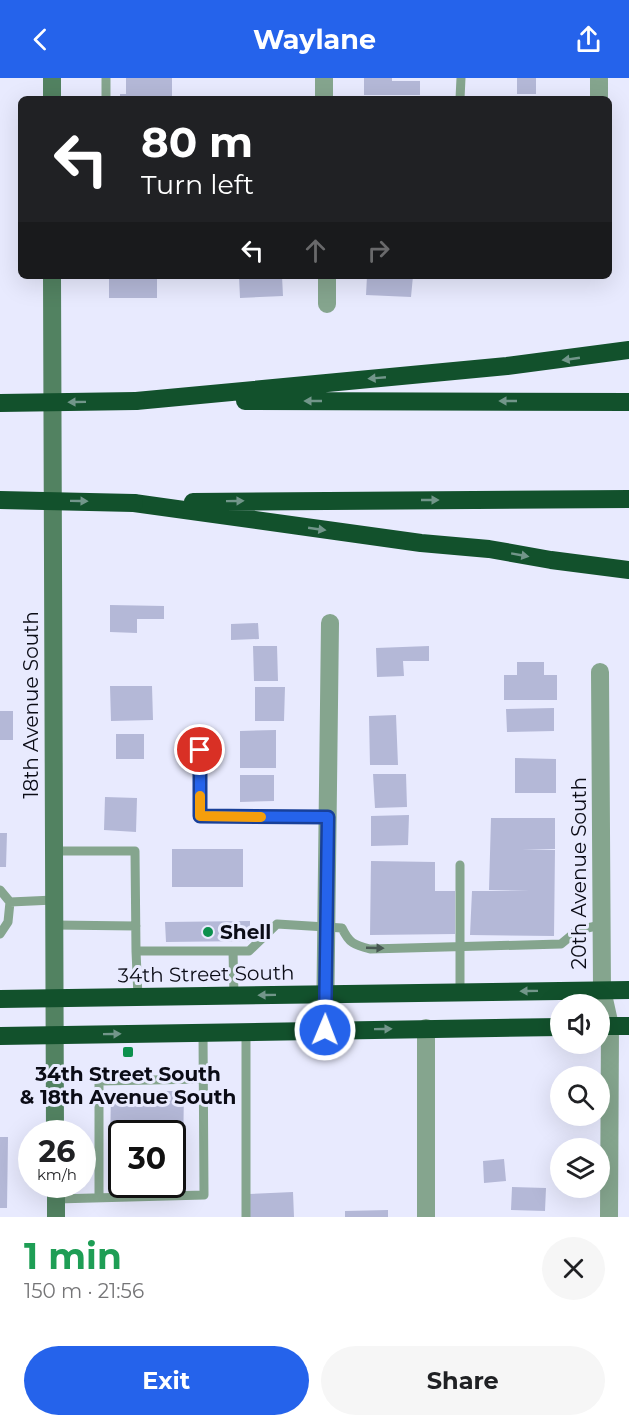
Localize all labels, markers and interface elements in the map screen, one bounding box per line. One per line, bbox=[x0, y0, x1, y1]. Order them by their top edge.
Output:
icon: back bbox=[24, 23, 57, 56]
text: Waylane bbox=[253, 23, 376, 56]
icon: share bbox=[572, 23, 605, 56]
text: 80 m bbox=[141, 116, 253, 168]
icon: left bbox=[42, 120, 120, 198]
text: Turn left bbox=[141, 168, 254, 201]
icon: left bbox=[236, 234, 269, 267]
icon: ahead bbox=[299, 234, 332, 267]
icon: right bbox=[362, 234, 395, 267]
one-way arrow bbox=[562, 354, 581, 363]
one-way arrow bbox=[368, 373, 387, 383]
one-way arrow bbox=[303, 396, 322, 406]
one-way arrow bbox=[498, 396, 517, 406]
one-way arrow bbox=[68, 397, 87, 407]
one-way arrow bbox=[420, 495, 439, 505]
one-way arrow bbox=[225, 496, 244, 506]
one-way arrow bbox=[70, 497, 89, 506]
one-way arrow bbox=[308, 524, 327, 533]
one-way arrow bbox=[511, 551, 530, 560]
street label: 18th Avenue South bbox=[19, 611, 43, 799]
pin bbox=[174, 724, 225, 775]
icon: arrive bbox=[183, 733, 216, 766]
street label: 20th Avenue South bbox=[567, 777, 591, 969]
place label: Shell bbox=[220, 920, 271, 944]
marker: Shell bbox=[201, 925, 215, 939]
one-way arrow bbox=[366, 943, 385, 953]
street label: 34th Street South bbox=[117, 960, 295, 988]
one-way arrow bbox=[519, 987, 538, 996]
one-way arrow bbox=[257, 990, 276, 1000]
map controls bbox=[550, 994, 610, 1198]
button: sound bbox=[550, 994, 610, 1054]
position arrow bbox=[293, 998, 357, 1062]
one-way arrow bbox=[374, 1024, 393, 1034]
one-way arrow bbox=[103, 1029, 122, 1039]
marker: 34th Street South & 18th Avenue South bbox=[121, 1045, 135, 1059]
place label: 34th Street South & 18th Avenue South bbox=[20, 1062, 236, 1109]
button: search bbox=[550, 1066, 610, 1126]
speed limit sign: 30 bbox=[108, 1120, 186, 1198]
text: 26 bbox=[39, 1133, 75, 1170]
button: layers bbox=[550, 1138, 610, 1198]
text: km/h bbox=[37, 1165, 77, 1184]
text: 1 min bbox=[24, 1234, 122, 1278]
button: close bbox=[542, 1237, 605, 1300]
text: 150 m · 21:56 bbox=[24, 1279, 144, 1303]
button: Exit bbox=[24, 1346, 309, 1415]
button: Share bbox=[321, 1346, 605, 1415]

